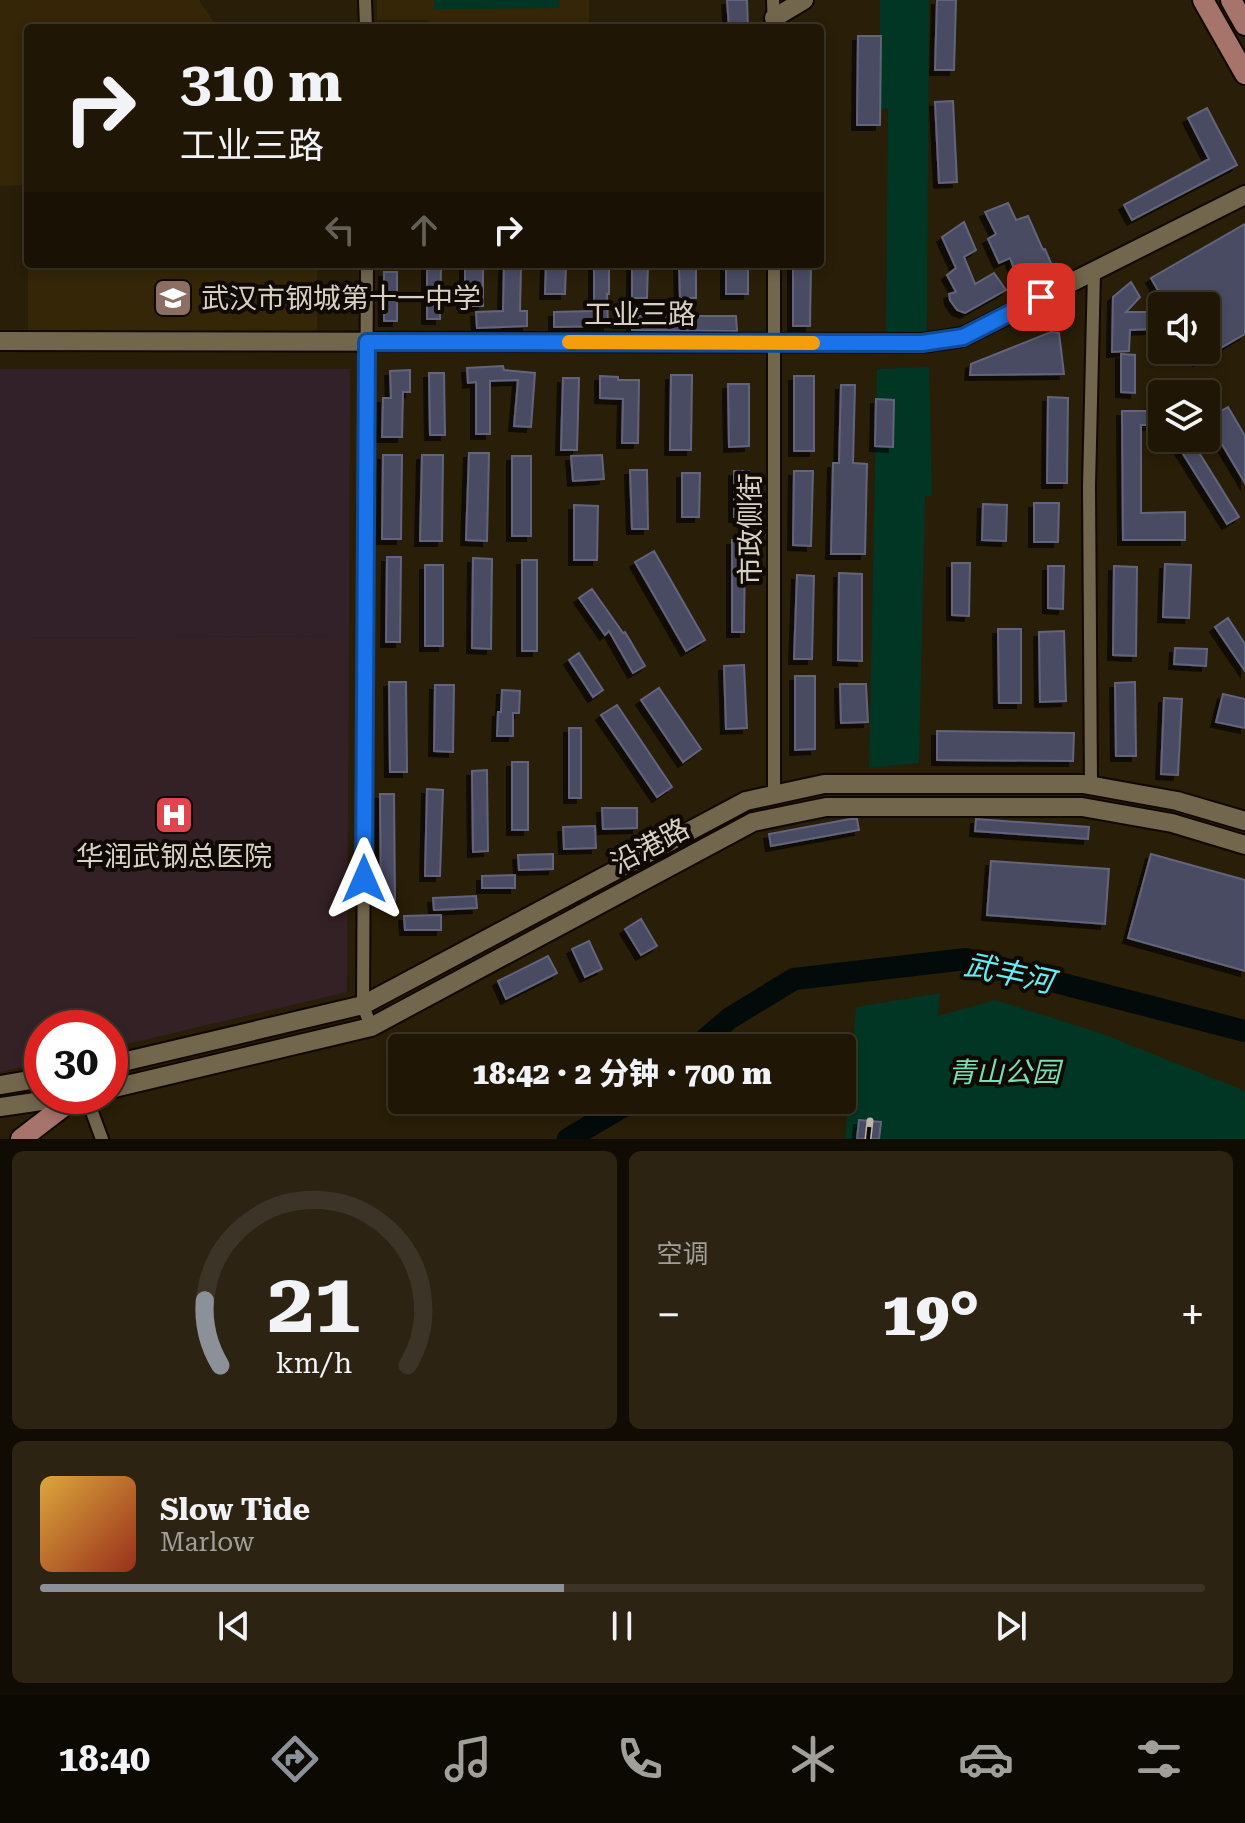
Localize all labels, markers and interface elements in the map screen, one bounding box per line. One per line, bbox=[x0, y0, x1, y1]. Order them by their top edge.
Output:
text: 310 m bbox=[180, 49, 342, 115]
icon: right bbox=[48, 56, 152, 160]
text: 工业三路 bbox=[180, 125, 324, 167]
icon: left bbox=[318, 208, 362, 252]
icon: ahead bbox=[402, 208, 446, 252]
icon: right bbox=[486, 208, 530, 252]
pin bbox=[1007, 263, 1075, 331]
icon: arrive bbox=[1019, 275, 1063, 319]
school or university icon: 武汉市钢城第十一中学 bbox=[152, 277, 194, 319]
place label: 武汉市钢城第十一中学 bbox=[201, 282, 481, 315]
map controls bbox=[1148, 292, 1220, 452]
button: sound bbox=[1148, 292, 1220, 364]
street label: 工业三路 bbox=[584, 298, 696, 331]
button: layers bbox=[1148, 380, 1220, 452]
street label: 市政侧街 bbox=[734, 473, 767, 585]
hospital icon: 华润武钢总医院 bbox=[153, 794, 195, 836]
street label: 沿港路 bbox=[605, 812, 695, 880]
position arrow bbox=[322, 837, 406, 921]
place label: 华润武钢总医院 bbox=[76, 840, 272, 873]
water label: 武丰河 bbox=[961, 947, 1062, 1001]
speed limit sign: 30 bbox=[24, 1010, 128, 1114]
text: 18:42 · 2 分钟 · 700 m bbox=[472, 1056, 772, 1091]
park label: 青山公园 bbox=[948, 1056, 1064, 1089]
text: 空调 bbox=[657, 1239, 709, 1269]
text: 21 bbox=[268, 1255, 361, 1352]
text: 19° bbox=[882, 1279, 979, 1350]
text: − bbox=[657, 1289, 681, 1341]
text: + bbox=[1180, 1289, 1205, 1341]
text: km/h bbox=[276, 1346, 353, 1380]
text: Slow Tide bbox=[160, 1492, 310, 1527]
text: Marlow bbox=[160, 1527, 254, 1557]
icon: previous bbox=[212, 1604, 256, 1648]
icon: pause bbox=[600, 1604, 644, 1648]
icon: next bbox=[989, 1604, 1033, 1648]
icon: directions bbox=[267, 1731, 323, 1787]
icon: music bbox=[440, 1731, 496, 1787]
icon: phone bbox=[612, 1731, 668, 1787]
icon: climate bbox=[785, 1731, 841, 1787]
icon: car bbox=[958, 1731, 1014, 1787]
icon: filters bbox=[1131, 1731, 1187, 1787]
text: 18:40 bbox=[58, 1738, 150, 1780]

